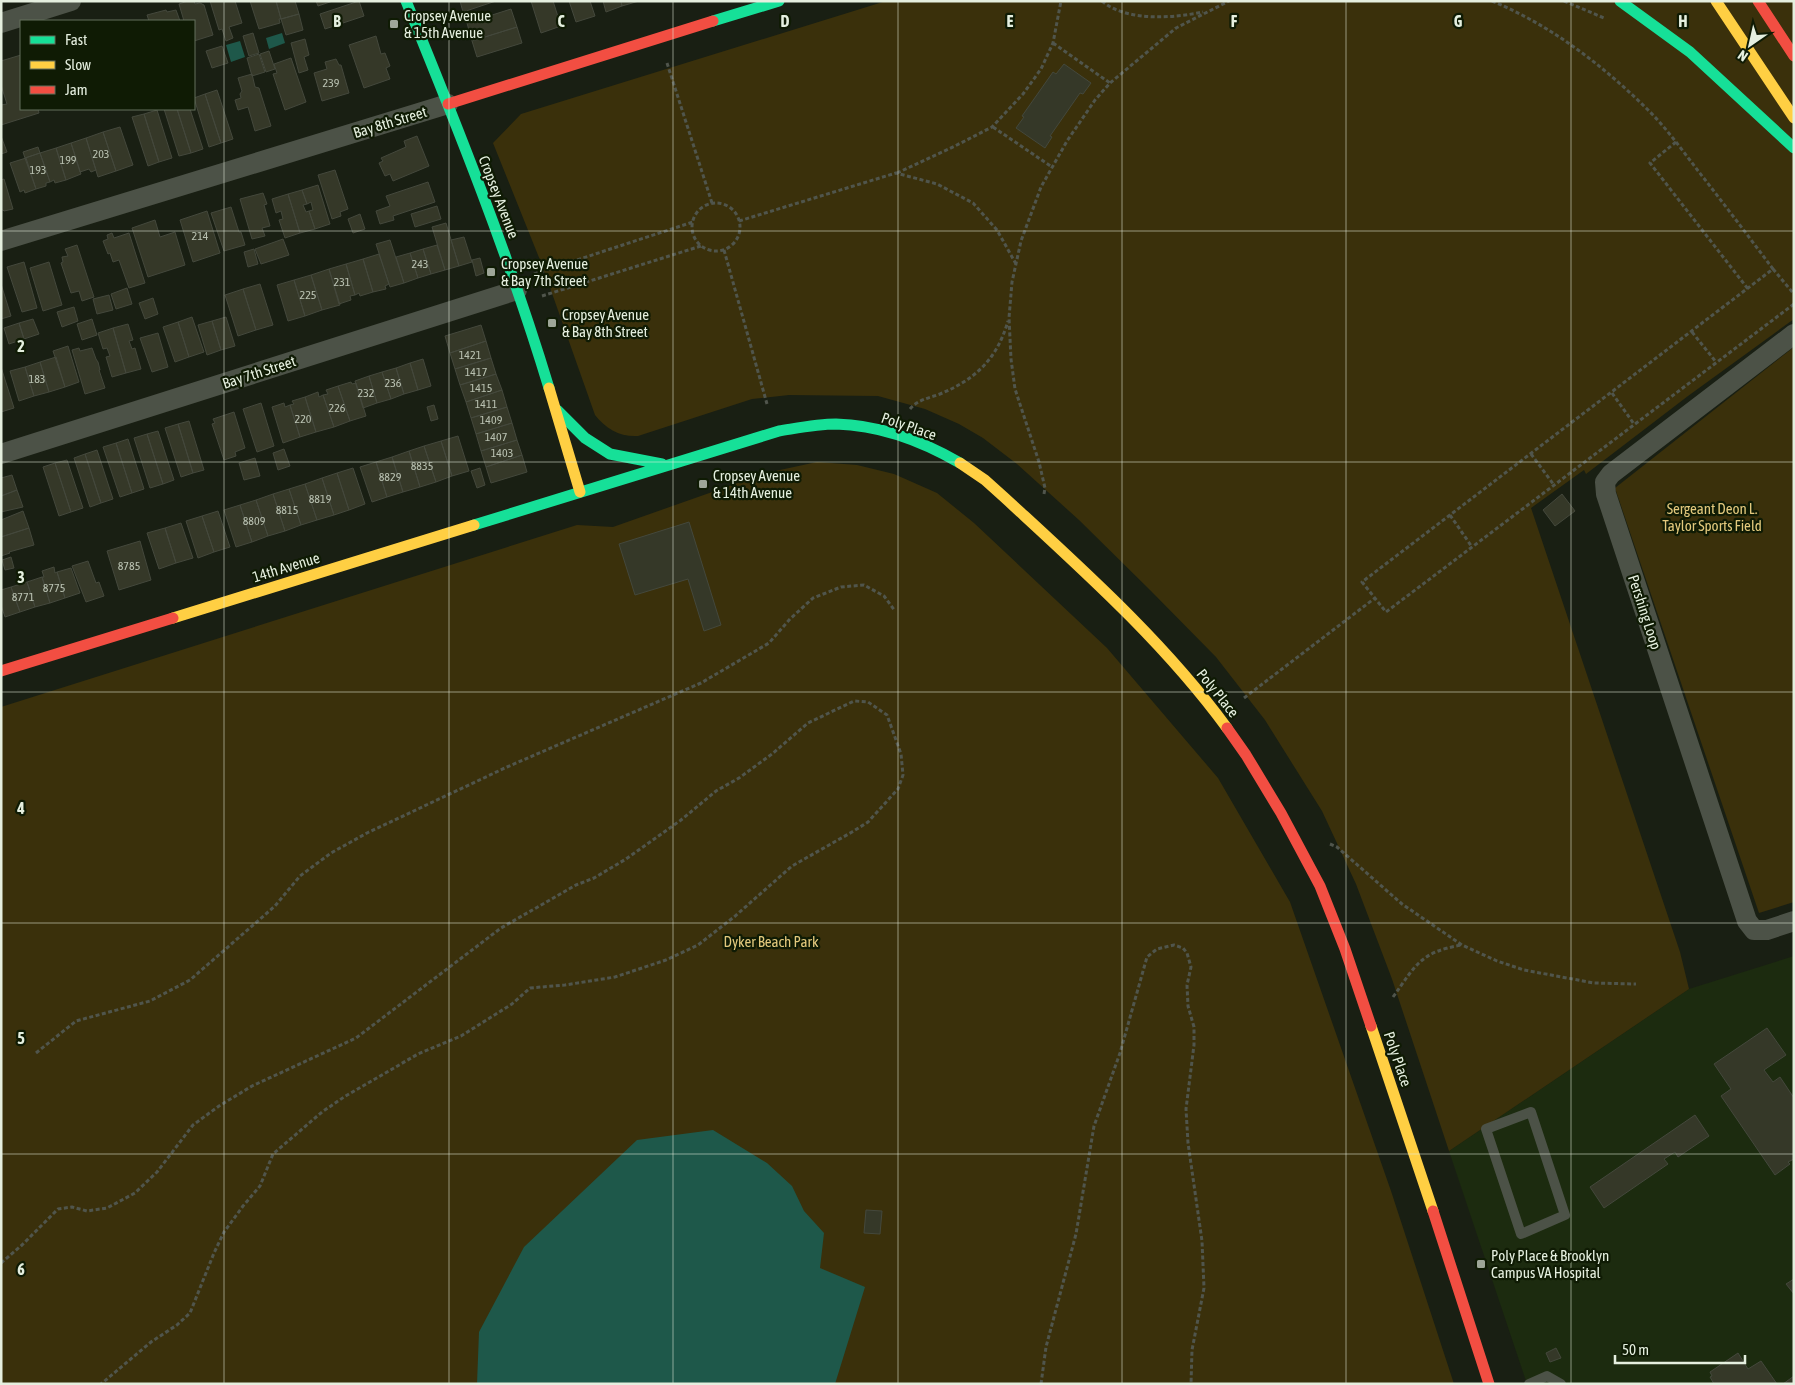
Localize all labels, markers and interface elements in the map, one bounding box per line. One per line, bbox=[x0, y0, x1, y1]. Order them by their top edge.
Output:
place label: Cropsey Avenue & 15th Avenue bbox=[404, 7, 491, 41]
text: B bbox=[333, 12, 341, 30]
text: C bbox=[557, 12, 565, 30]
text: D bbox=[781, 12, 790, 30]
text: E bbox=[1007, 12, 1014, 30]
text: F bbox=[1231, 12, 1238, 30]
text: G bbox=[1454, 12, 1463, 30]
text: H bbox=[1678, 12, 1688, 30]
marker: Cropsey Avenue & 15th Avenue bbox=[388, 18, 400, 30]
legend bbox=[20, 20, 195, 110]
north arrow bbox=[1725, 20, 1775, 70]
text: Fast bbox=[65, 31, 87, 48]
text: N bbox=[1735, 47, 1751, 65]
text: Slow bbox=[65, 56, 91, 73]
house number: 239 bbox=[323, 76, 340, 90]
text: Jam bbox=[65, 81, 88, 98]
street label: Bay 8th Street bbox=[351, 103, 429, 141]
house number: 203 bbox=[93, 147, 109, 161]
house number: 199 bbox=[60, 153, 77, 167]
street label: Cropsey Avenue bbox=[475, 153, 523, 241]
house number: 193 bbox=[30, 163, 46, 177]
house number: 214 bbox=[192, 229, 209, 243]
place label: Cropsey Avenue & Bay 7th Street bbox=[501, 255, 588, 289]
house number: 243 bbox=[412, 257, 428, 271]
marker: Cropsey Avenue & Bay 7th Street bbox=[485, 266, 497, 278]
house number: 231 bbox=[334, 275, 351, 289]
house number: 225 bbox=[300, 288, 316, 302]
place label: Cropsey Avenue & Bay 8th Street bbox=[562, 306, 649, 340]
marker: Cropsey Avenue & Bay 8th Street bbox=[546, 317, 558, 329]
text: 2 bbox=[17, 337, 25, 355]
house number: 1421 bbox=[459, 348, 482, 362]
street label: Bay 7th Street bbox=[220, 352, 298, 392]
house number: 1417 bbox=[465, 365, 488, 379]
house number: 183 bbox=[29, 372, 45, 386]
house number: 236 bbox=[385, 376, 402, 390]
house number: 1415 bbox=[470, 381, 492, 395]
house number: 232 bbox=[358, 386, 374, 400]
house number: 1411 bbox=[475, 397, 498, 411]
house number: 226 bbox=[329, 401, 346, 415]
street label: Poly Place bbox=[879, 409, 939, 443]
house number: 220 bbox=[295, 412, 312, 426]
house number: 1409 bbox=[480, 413, 503, 427]
house number: 1407 bbox=[485, 430, 508, 444]
house number: 1403 bbox=[491, 446, 513, 460]
house number: 8835 bbox=[411, 459, 433, 473]
place label: Cropsey Avenue & 14th Avenue bbox=[713, 467, 800, 501]
house number: 8829 bbox=[379, 470, 402, 484]
marker: Cropsey Avenue & 14th Avenue bbox=[697, 478, 709, 490]
house number: 8819 bbox=[309, 492, 332, 506]
park label: Sergeant Deon L. Taylor Sports Field bbox=[1662, 500, 1762, 534]
house number: 8815 bbox=[276, 503, 298, 517]
house number: 8809 bbox=[243, 514, 266, 528]
street label: 14th Avenue bbox=[250, 549, 322, 585]
house number: 8785 bbox=[118, 559, 140, 573]
text: 3 bbox=[17, 568, 25, 586]
street label: Pershing Loop bbox=[1625, 573, 1665, 651]
house number: 8775 bbox=[43, 581, 65, 595]
house number: 8771 bbox=[12, 590, 35, 604]
street label: Poly Place bbox=[1193, 666, 1243, 721]
text: 4 bbox=[16, 799, 25, 817]
park label: Dyker Beach Park bbox=[724, 933, 819, 950]
text: 5 bbox=[17, 1029, 25, 1047]
street label: Poly Place bbox=[1381, 1029, 1415, 1089]
place label: Poly Place & Brooklyn Campus VA Hospital bbox=[1491, 1247, 1609, 1281]
marker: Poly Place & Brooklyn Campus VA Hospital bbox=[1475, 1258, 1487, 1270]
text: 6 bbox=[17, 1260, 25, 1278]
scale bar bbox=[1615, 1332, 1745, 1364]
text: 50 m bbox=[1622, 1341, 1649, 1358]

